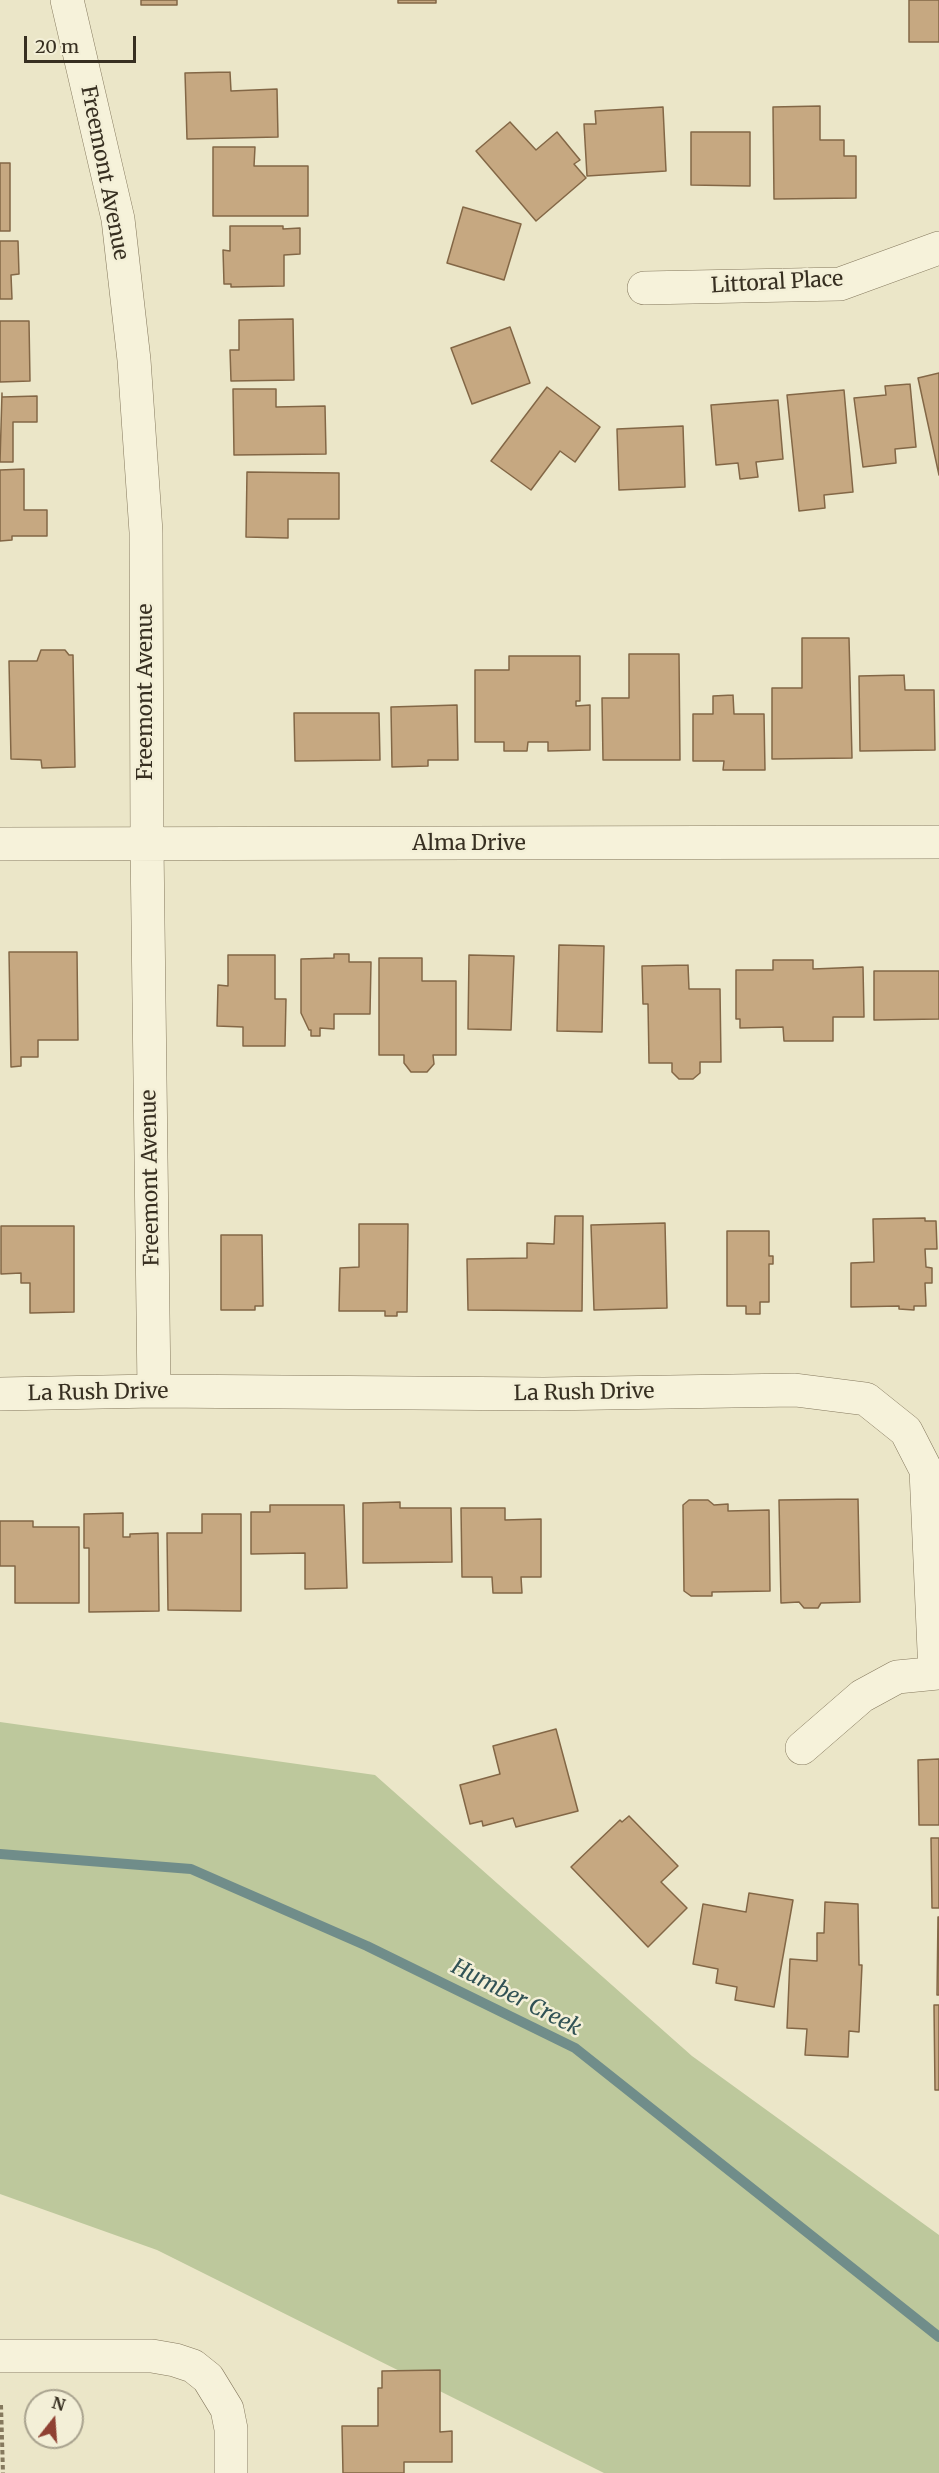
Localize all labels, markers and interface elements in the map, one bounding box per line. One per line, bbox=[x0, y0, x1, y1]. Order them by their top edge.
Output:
scale bar bbox=[27, 24, 140, 62]
text: 20 m bbox=[35, 35, 79, 58]
street label: Freemont Avenue bbox=[75, 84, 133, 262]
street label: Littoral Place bbox=[710, 267, 844, 299]
street label: Freemont Avenue bbox=[133, 604, 159, 780]
street label: Alma Drive bbox=[412, 831, 526, 857]
street label: Freemont Avenue bbox=[137, 1089, 165, 1267]
street label: La Rush Drive bbox=[27, 1379, 169, 1407]
street label: La Rush Drive bbox=[513, 1379, 655, 1407]
water label: Humber Creek bbox=[447, 1954, 585, 2042]
north arrow bbox=[24, 2389, 84, 2449]
text: N bbox=[50, 2392, 68, 2415]

